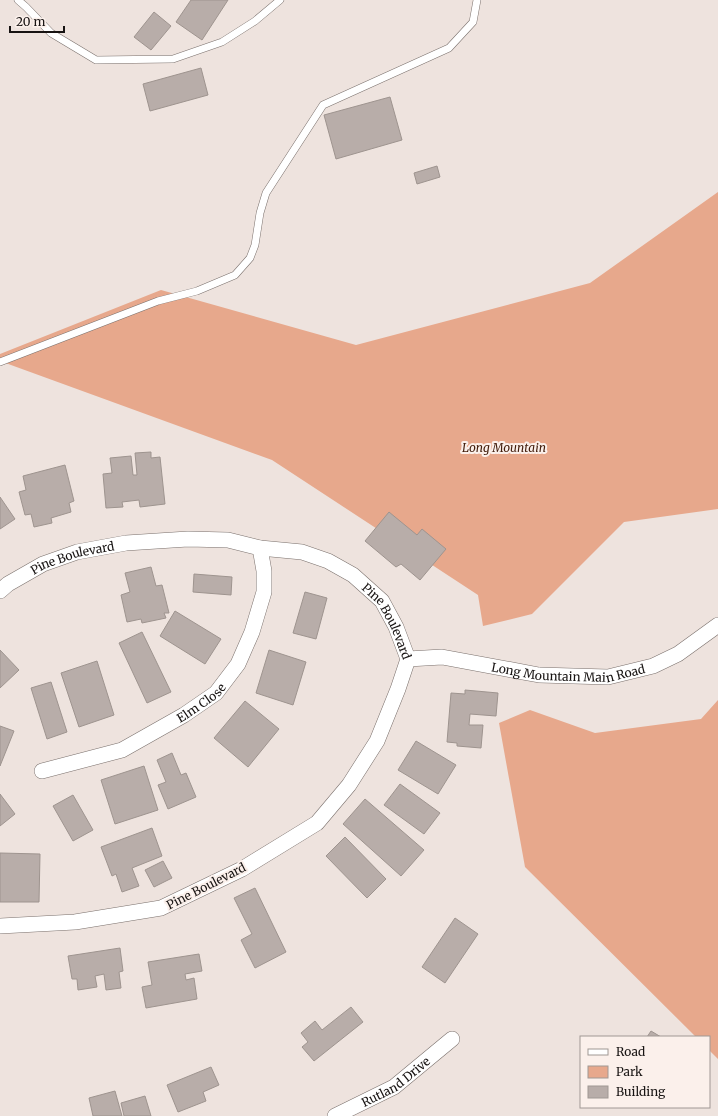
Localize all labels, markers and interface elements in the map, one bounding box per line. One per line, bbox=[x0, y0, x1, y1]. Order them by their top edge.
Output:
scale bar bbox=[10, 8, 64, 34]
text: 20 m bbox=[16, 14, 45, 29]
park label: Long Mountain bbox=[462, 440, 546, 455]
street label: Pine Boulevard bbox=[28, 538, 115, 577]
street label: Pine Boulevard bbox=[359, 580, 415, 661]
street label: Long Mountain Main Road bbox=[490, 659, 646, 685]
street label: Elm Close bbox=[174, 680, 228, 725]
street label: Pine Boulevard bbox=[164, 860, 248, 912]
legend bbox=[580, 1036, 710, 1108]
text: Road bbox=[616, 1044, 645, 1059]
street label: Rutland Drive bbox=[359, 1053, 433, 1109]
text: Park bbox=[616, 1064, 643, 1079]
text: Building bbox=[616, 1084, 666, 1099]

